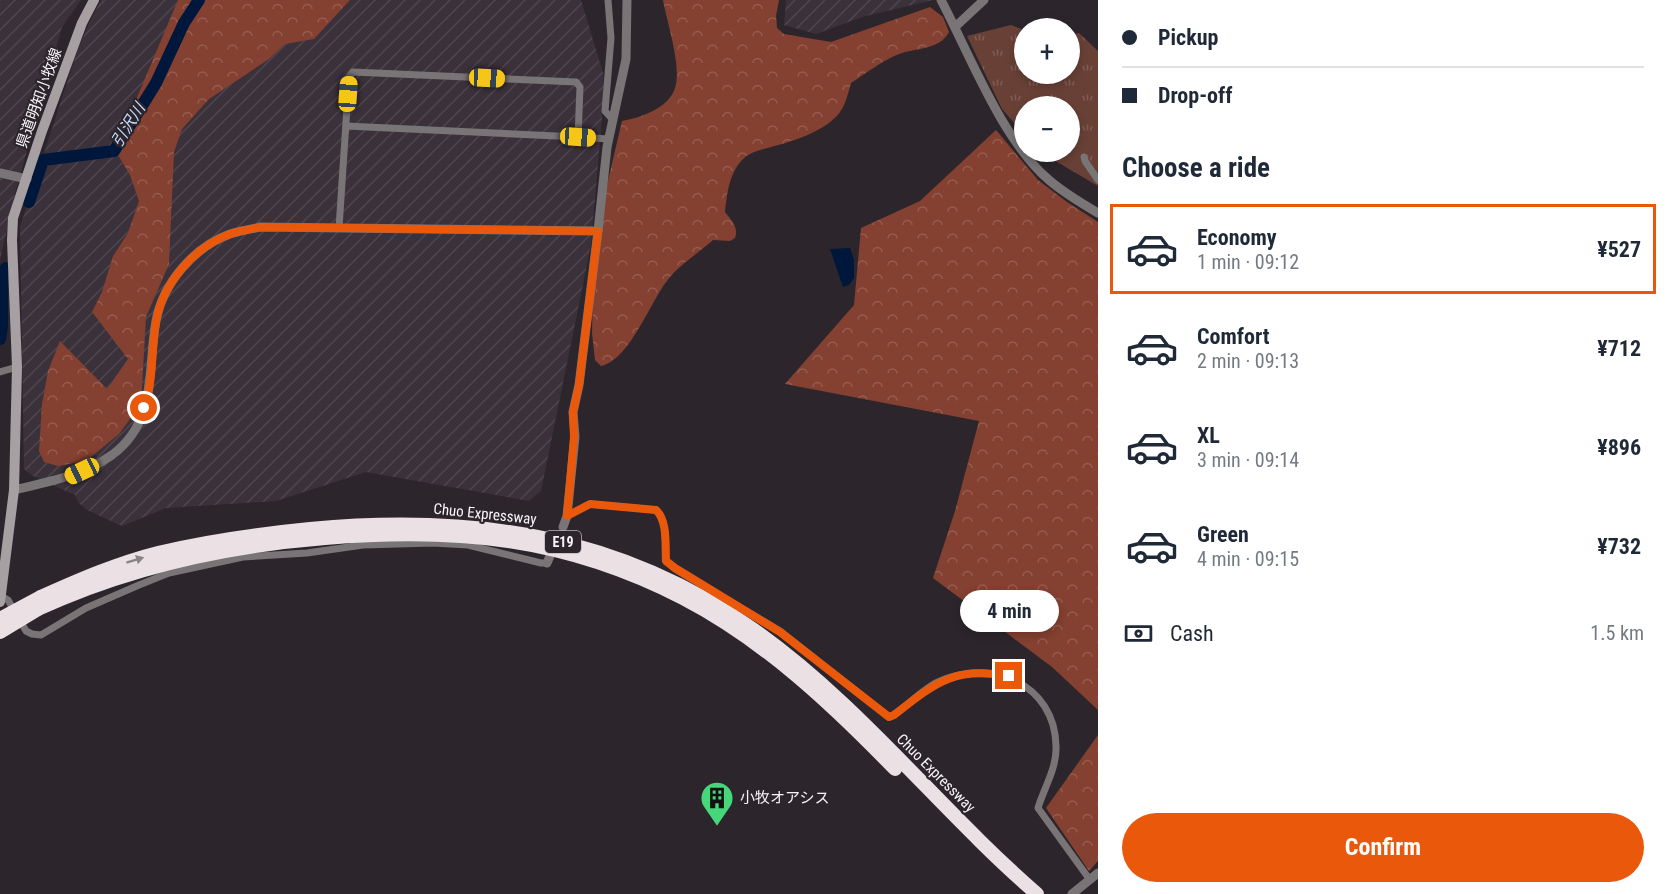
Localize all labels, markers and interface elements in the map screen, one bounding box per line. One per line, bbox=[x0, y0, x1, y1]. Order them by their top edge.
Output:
map controls bbox=[1014, 18, 1080, 162]
button: + bbox=[1014, 18, 1080, 84]
text: Pickup bbox=[1158, 25, 1218, 50]
street label: 県道明知小牧線 bbox=[13, 46, 65, 150]
car bbox=[469, 68, 505, 88]
car bbox=[338, 75, 358, 113]
text: Drop-off bbox=[1158, 83, 1232, 108]
button: − bbox=[1014, 96, 1080, 162]
water label: 引沢川 bbox=[107, 98, 150, 150]
car bbox=[559, 127, 597, 147]
text: Choose a ride bbox=[1122, 152, 1270, 184]
icon: car bbox=[1125, 222, 1179, 276]
text: Economy bbox=[1197, 225, 1277, 250]
text: ¥527 bbox=[1597, 237, 1641, 262]
text: 1 min · 09:12 bbox=[1197, 250, 1299, 274]
icon: car bbox=[1125, 321, 1179, 375]
text: Comfort bbox=[1197, 324, 1270, 349]
text: ¥712 bbox=[1597, 336, 1641, 361]
text: 2 min · 09:13 bbox=[1197, 349, 1299, 373]
route start bbox=[130, 394, 157, 421]
icon: car bbox=[1125, 420, 1179, 474]
text: XL bbox=[1197, 423, 1220, 448]
text: ¥896 bbox=[1597, 435, 1641, 460]
text: 3 min · 09:14 bbox=[1197, 448, 1299, 472]
car bbox=[62, 455, 102, 487]
street label: Chuo Expressway bbox=[433, 500, 537, 528]
icon: car bbox=[1125, 519, 1179, 573]
text: Green bbox=[1197, 522, 1249, 547]
road number: E19 bbox=[545, 531, 581, 553]
text: ¥732 bbox=[1597, 534, 1641, 559]
text: 4 min · 09:15 bbox=[1197, 547, 1299, 571]
one-way arrow bbox=[126, 555, 144, 564]
callout: 4 min bbox=[960, 589, 1058, 631]
text: 4 min bbox=[987, 599, 1032, 623]
icon: cash bbox=[1122, 617, 1155, 650]
text: Cash bbox=[1170, 621, 1214, 646]
text: 1.5 km bbox=[1590, 621, 1644, 645]
route end bbox=[995, 662, 1022, 689]
street label: Chuo Expressway bbox=[893, 730, 979, 816]
building icon: 小牧オアシス bbox=[699, 780, 735, 827]
place label: 小牧オアシス bbox=[740, 789, 829, 807]
button: Confirm bbox=[1122, 813, 1644, 882]

